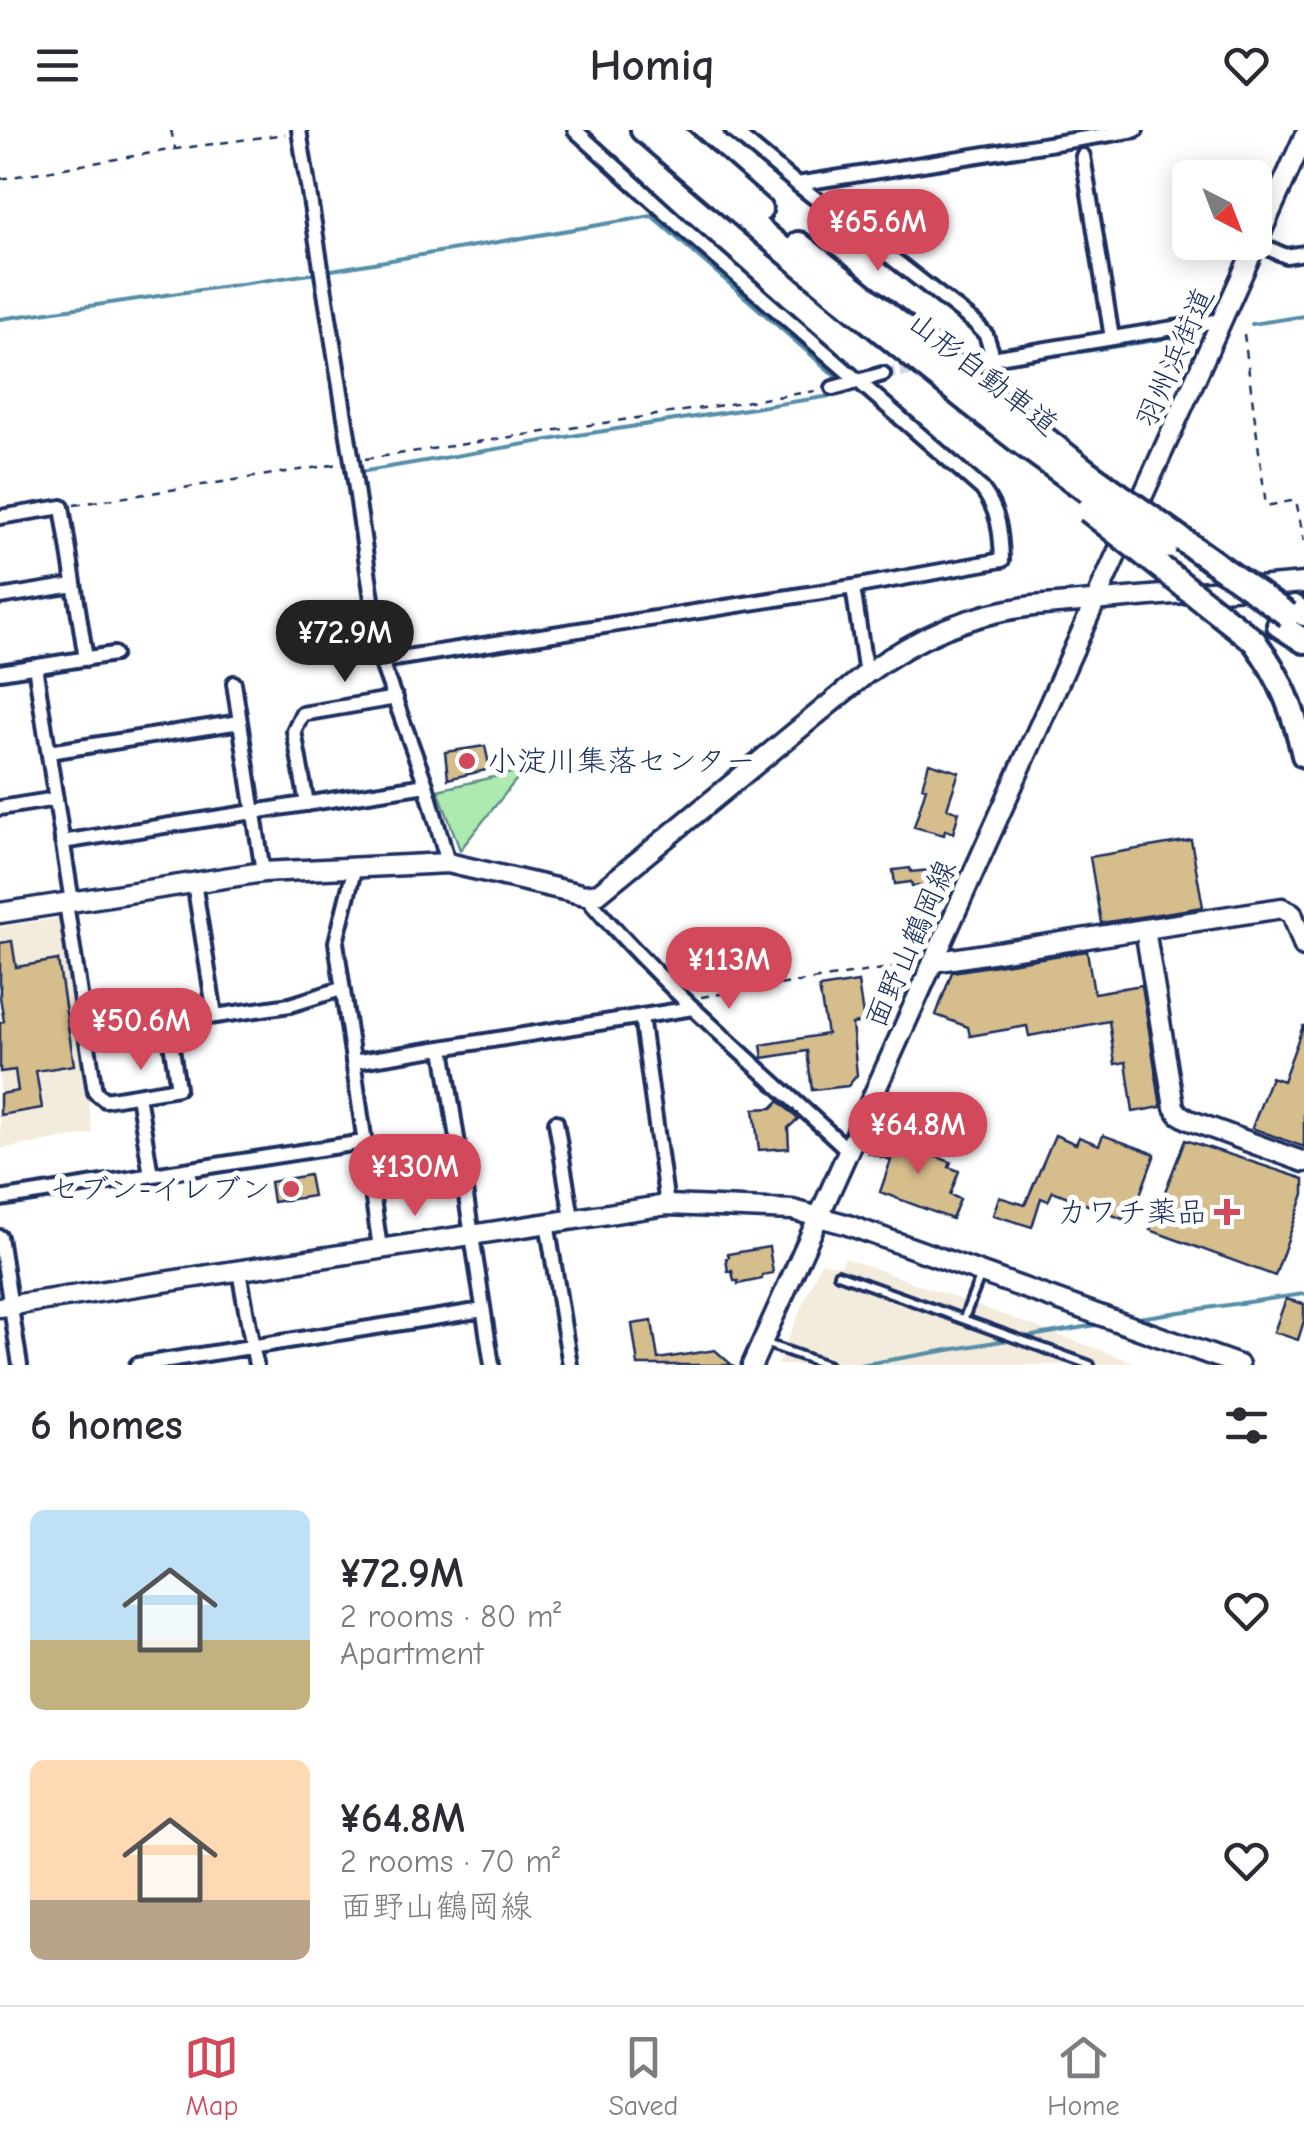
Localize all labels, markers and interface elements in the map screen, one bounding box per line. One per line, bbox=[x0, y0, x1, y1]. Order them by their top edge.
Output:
icon: menu bbox=[30, 38, 85, 93]
icon: heart bbox=[1219, 38, 1274, 93]
text: Homiq bbox=[589, 39, 715, 91]
north arrow bbox=[1172, 160, 1272, 260]
map controls bbox=[1172, 160, 1272, 260]
pin: ¥65.6M bbox=[797, 189, 959, 274]
text: ¥65.6M bbox=[829, 203, 927, 240]
street label: 羽州浜街道 bbox=[1129, 282, 1221, 434]
street label: 山形自動車道 bbox=[901, 305, 1065, 443]
pin: ¥72.9M bbox=[264, 600, 426, 685]
text: ¥72.9M bbox=[298, 614, 392, 651]
place label: 小淀川集落センター bbox=[487, 744, 756, 779]
marker: 小淀川集落センター bbox=[456, 750, 478, 772]
street label: 面野山鶴岡線 bbox=[858, 855, 964, 1033]
pin: ¥113M bbox=[659, 927, 799, 1012]
text: ¥113M bbox=[688, 941, 770, 978]
pin: ¥50.6M bbox=[60, 988, 222, 1073]
text: ¥50.6M bbox=[91, 1002, 191, 1039]
pin: ¥64.8M bbox=[837, 1092, 999, 1177]
text: ¥64.8M bbox=[870, 1106, 966, 1143]
pin: ¥130M bbox=[345, 1134, 485, 1219]
text: ¥130M bbox=[371, 1148, 459, 1185]
place label: セブン-イレブン bbox=[49, 1172, 271, 1207]
marker: セブン-イレブン bbox=[280, 1178, 302, 1200]
place label: カワチ薬品 bbox=[1057, 1195, 1207, 1230]
marker: カワチ薬品 bbox=[1216, 1201, 1238, 1223]
icon: filters bbox=[1219, 1398, 1274, 1453]
text: 6 homes bbox=[30, 1401, 183, 1450]
text: ¥72.9M bbox=[340, 1549, 464, 1598]
icon: home bbox=[110, 1550, 230, 1670]
icon: heart bbox=[1219, 1583, 1274, 1638]
text: 2 rooms · 80 m² bbox=[340, 1598, 561, 1635]
text: Apartment bbox=[340, 1635, 483, 1672]
text: ¥64.8M bbox=[340, 1794, 465, 1843]
icon: home bbox=[110, 1800, 230, 1920]
icon: heart bbox=[1219, 1833, 1274, 1888]
text: 2 rooms · 70 m² bbox=[340, 1843, 560, 1880]
text: 面野山鶴岡線 bbox=[340, 1888, 532, 1925]
tab: Map bbox=[184, 2030, 239, 2122]
tab: Saved bbox=[608, 2030, 678, 2122]
tab: Home bbox=[1047, 2030, 1120, 2122]

